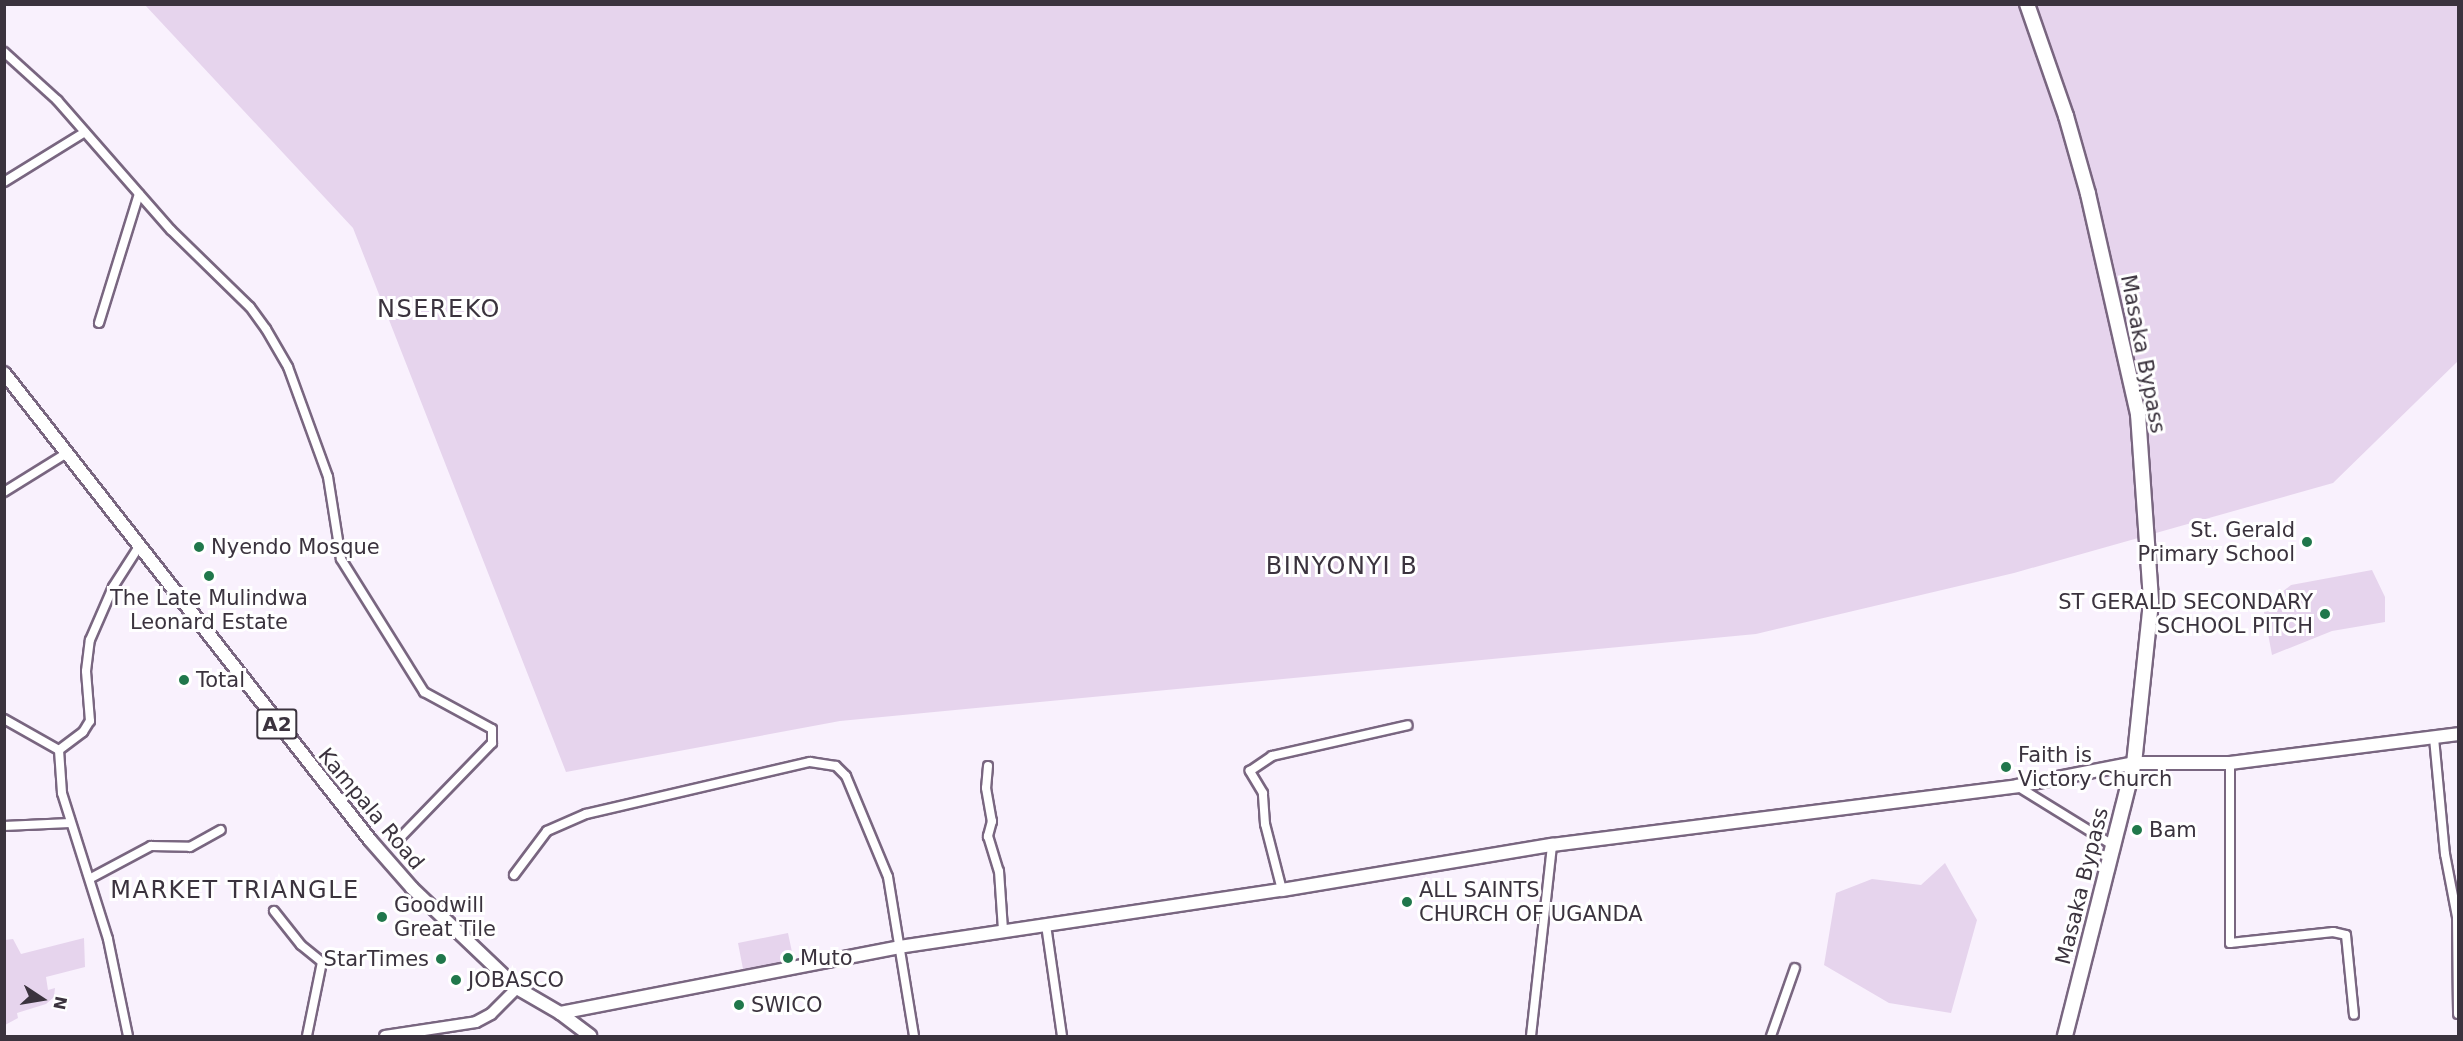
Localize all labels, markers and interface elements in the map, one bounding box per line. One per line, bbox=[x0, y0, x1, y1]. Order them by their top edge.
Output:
street label: Masaka Bypass bbox=[2115, 273, 2171, 435]
district label: NSEREKO bbox=[377, 296, 501, 324]
place label: St. Gerald Primary School bbox=[2137, 517, 2295, 567]
place label: Nyendo Mosque bbox=[211, 534, 380, 560]
marker: St. Gerald Primary School bbox=[2300, 535, 2314, 549]
marker: Nyendo Mosque bbox=[192, 540, 206, 554]
district label: BINYONYI B bbox=[1266, 553, 1418, 581]
marker: The Late Mulindwa Leonard Estate bbox=[202, 569, 216, 583]
place label: The Late Mulindwa Leonard Estate bbox=[110, 585, 308, 635]
place label: ST GERALD SECONDARY SCHOOL PITCH bbox=[2058, 589, 2313, 639]
marker: ST GERALD SECONDARY SCHOOL PITCH bbox=[2318, 607, 2332, 621]
place label: Total bbox=[196, 667, 245, 693]
marker: Total bbox=[177, 673, 191, 687]
road number: A2 bbox=[256, 707, 298, 741]
place label: Faith is Victory Church bbox=[2018, 742, 2172, 792]
street label: Kampala Road bbox=[313, 743, 429, 875]
marker: Faith is Victory Church bbox=[1999, 760, 2013, 774]
street label: Masaka Bypass bbox=[2050, 805, 2114, 967]
place label: Bam bbox=[2149, 817, 2197, 843]
marker: Bam bbox=[2130, 823, 2144, 837]
district label: MARKET TRIANGLE bbox=[110, 877, 360, 905]
place label: ALL SAINTS CHURCH OF UGANDA bbox=[1419, 877, 1643, 927]
place label: Goodwill Great Tile bbox=[394, 892, 496, 942]
marker: ALL SAINTS CHURCH OF UGANDA bbox=[1400, 895, 1414, 909]
marker: Goodwill Great Tile bbox=[375, 910, 389, 924]
place label: Muto bbox=[800, 945, 853, 971]
place label: StarTimes bbox=[324, 946, 429, 972]
marker: Muto bbox=[781, 951, 795, 965]
marker: StarTimes bbox=[434, 952, 448, 966]
place label: JOBASCO bbox=[468, 967, 564, 993]
north arrow bbox=[12, 969, 72, 1029]
marker: JOBASCO bbox=[449, 973, 463, 987]
place label: SWICO bbox=[751, 992, 822, 1018]
text: N bbox=[49, 994, 71, 1011]
marker: SWICO bbox=[732, 998, 746, 1012]

